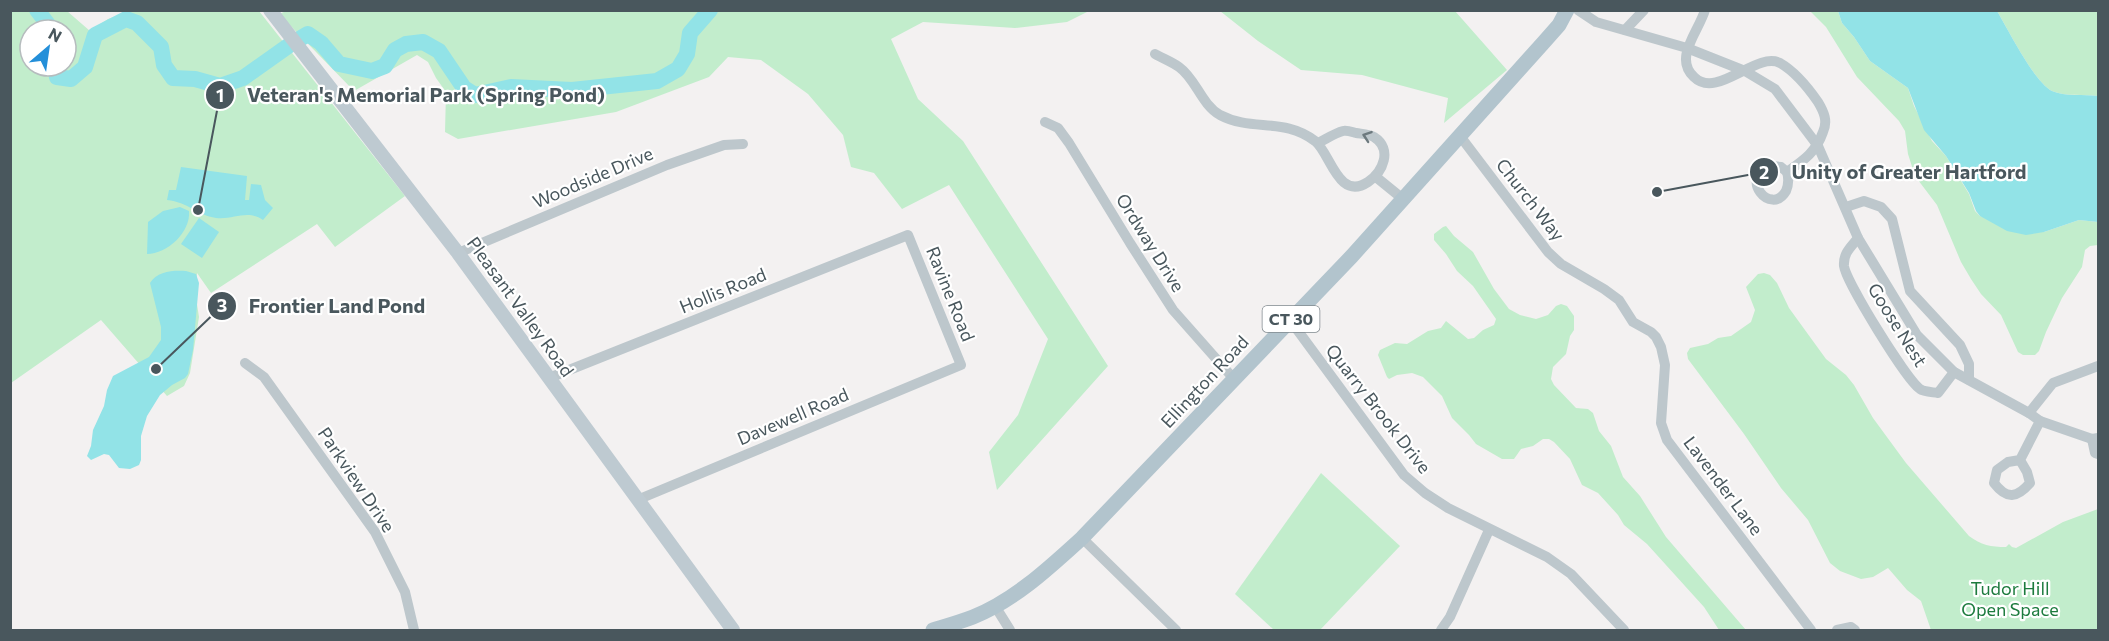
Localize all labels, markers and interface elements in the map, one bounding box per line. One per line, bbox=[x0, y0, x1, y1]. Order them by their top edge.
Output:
north arrow bbox=[18, 18, 78, 78]
text: N bbox=[46, 23, 65, 46]
callout: Veteran's Memorial Park (Spring Pond) bbox=[205, 76, 617, 114]
text: Veteran's Memorial Park (Spring Pond) bbox=[247, 82, 605, 106]
text: 1 bbox=[216, 84, 224, 106]
one-way arrow bbox=[1362, 131, 1372, 144]
street label: Woodside Drive bbox=[529, 142, 656, 212]
callout: Unity of Greater Hartford bbox=[1749, 153, 2038, 191]
street label: Church Way bbox=[1492, 154, 1570, 245]
text: Unity of Greater Hartford bbox=[1791, 159, 2027, 183]
text: 2 bbox=[1759, 161, 1769, 183]
street label: Ordway Drive bbox=[1112, 189, 1190, 296]
street label: Pleasant Valley Road bbox=[463, 232, 579, 381]
street label: Ravine Road bbox=[922, 243, 980, 344]
street label: Hollis Road bbox=[676, 263, 769, 317]
street label: Goose Nest bbox=[1864, 279, 1932, 370]
callout: Frontier Land Pond bbox=[207, 287, 437, 325]
text: Frontier Land Pond bbox=[249, 293, 425, 317]
text: 3 bbox=[217, 294, 227, 316]
road number: CT 30 bbox=[1262, 306, 1320, 332]
street label: Ellington Road bbox=[1156, 331, 1253, 432]
street label: Quarry Brook Drive bbox=[1321, 339, 1436, 477]
street label: Davewell Road bbox=[734, 383, 852, 449]
street label: Parkview Drive bbox=[314, 423, 400, 536]
street label: Lavender Lane bbox=[1679, 432, 1768, 539]
park label: Tudor Hill Open Space bbox=[1961, 577, 2059, 620]

